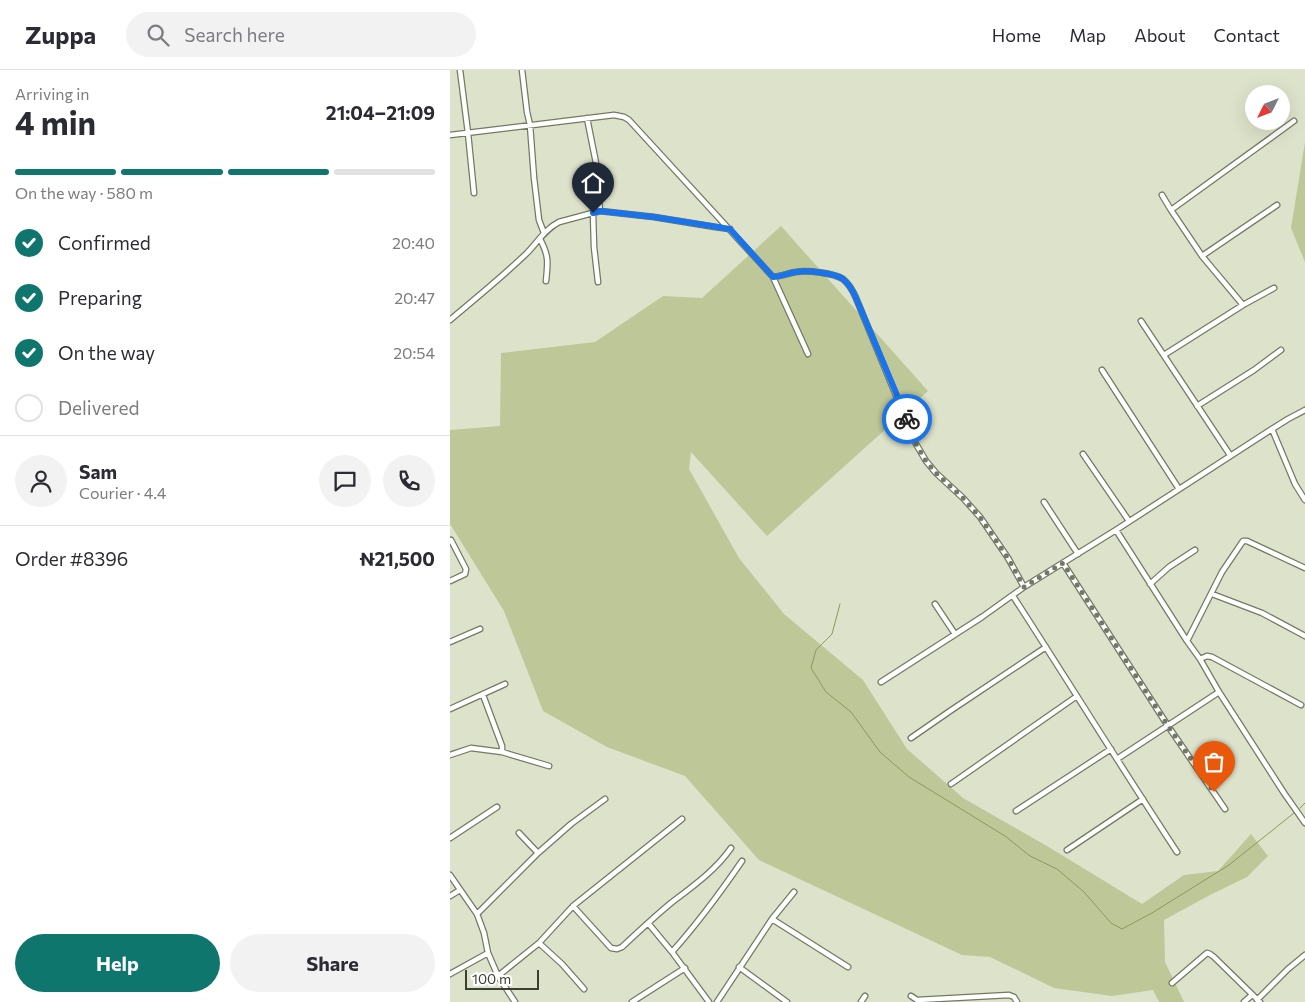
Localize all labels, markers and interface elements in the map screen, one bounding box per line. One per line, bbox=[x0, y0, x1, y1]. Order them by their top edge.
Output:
search box bbox=[126, 12, 476, 57]
text: Zuppa bbox=[25, 20, 96, 49]
icon: search bbox=[144, 21, 172, 49]
text: Search here bbox=[184, 23, 285, 46]
text: Home bbox=[992, 24, 1041, 46]
text: Map bbox=[1069, 24, 1106, 46]
text: About bbox=[1134, 24, 1186, 46]
text: Contact bbox=[1214, 24, 1280, 46]
text: Arriving in bbox=[15, 84, 89, 103]
north arrow bbox=[1245, 85, 1290, 130]
map controls bbox=[1245, 85, 1290, 130]
text: 21:04–21:09 bbox=[326, 101, 435, 124]
text: 4 min bbox=[15, 102, 96, 142]
pin bbox=[572, 162, 614, 213]
icon: home bbox=[579, 169, 607, 197]
text: On the way · 580 m bbox=[15, 183, 153, 202]
icon: check bbox=[15, 229, 43, 257]
text: Confirmed bbox=[58, 231, 151, 254]
text: 20:40 bbox=[392, 233, 435, 252]
icon: check bbox=[15, 284, 43, 312]
text: Preparing bbox=[58, 286, 142, 309]
text: 20:47 bbox=[394, 288, 435, 307]
icon: check bbox=[15, 339, 43, 367]
text: On the way bbox=[58, 341, 155, 364]
text: 20:54 bbox=[393, 343, 435, 362]
courier bbox=[882, 394, 932, 444]
text: Delivered bbox=[58, 396, 139, 419]
icon: bike bbox=[893, 405, 921, 433]
button: person bbox=[15, 455, 67, 507]
button: chat bbox=[319, 455, 371, 507]
button: phone bbox=[383, 455, 435, 507]
text: Sam bbox=[79, 460, 117, 483]
text: Courier · 4.4 bbox=[79, 483, 166, 502]
text: Order #8396 bbox=[15, 547, 128, 570]
text: ₦21,500 bbox=[359, 547, 435, 570]
pin bbox=[1193, 741, 1235, 792]
icon: bag bbox=[1200, 748, 1228, 776]
button: Help bbox=[15, 934, 220, 992]
button: Share bbox=[230, 934, 435, 992]
scale bar bbox=[465, 967, 539, 990]
text: 100 m bbox=[472, 970, 511, 987]

